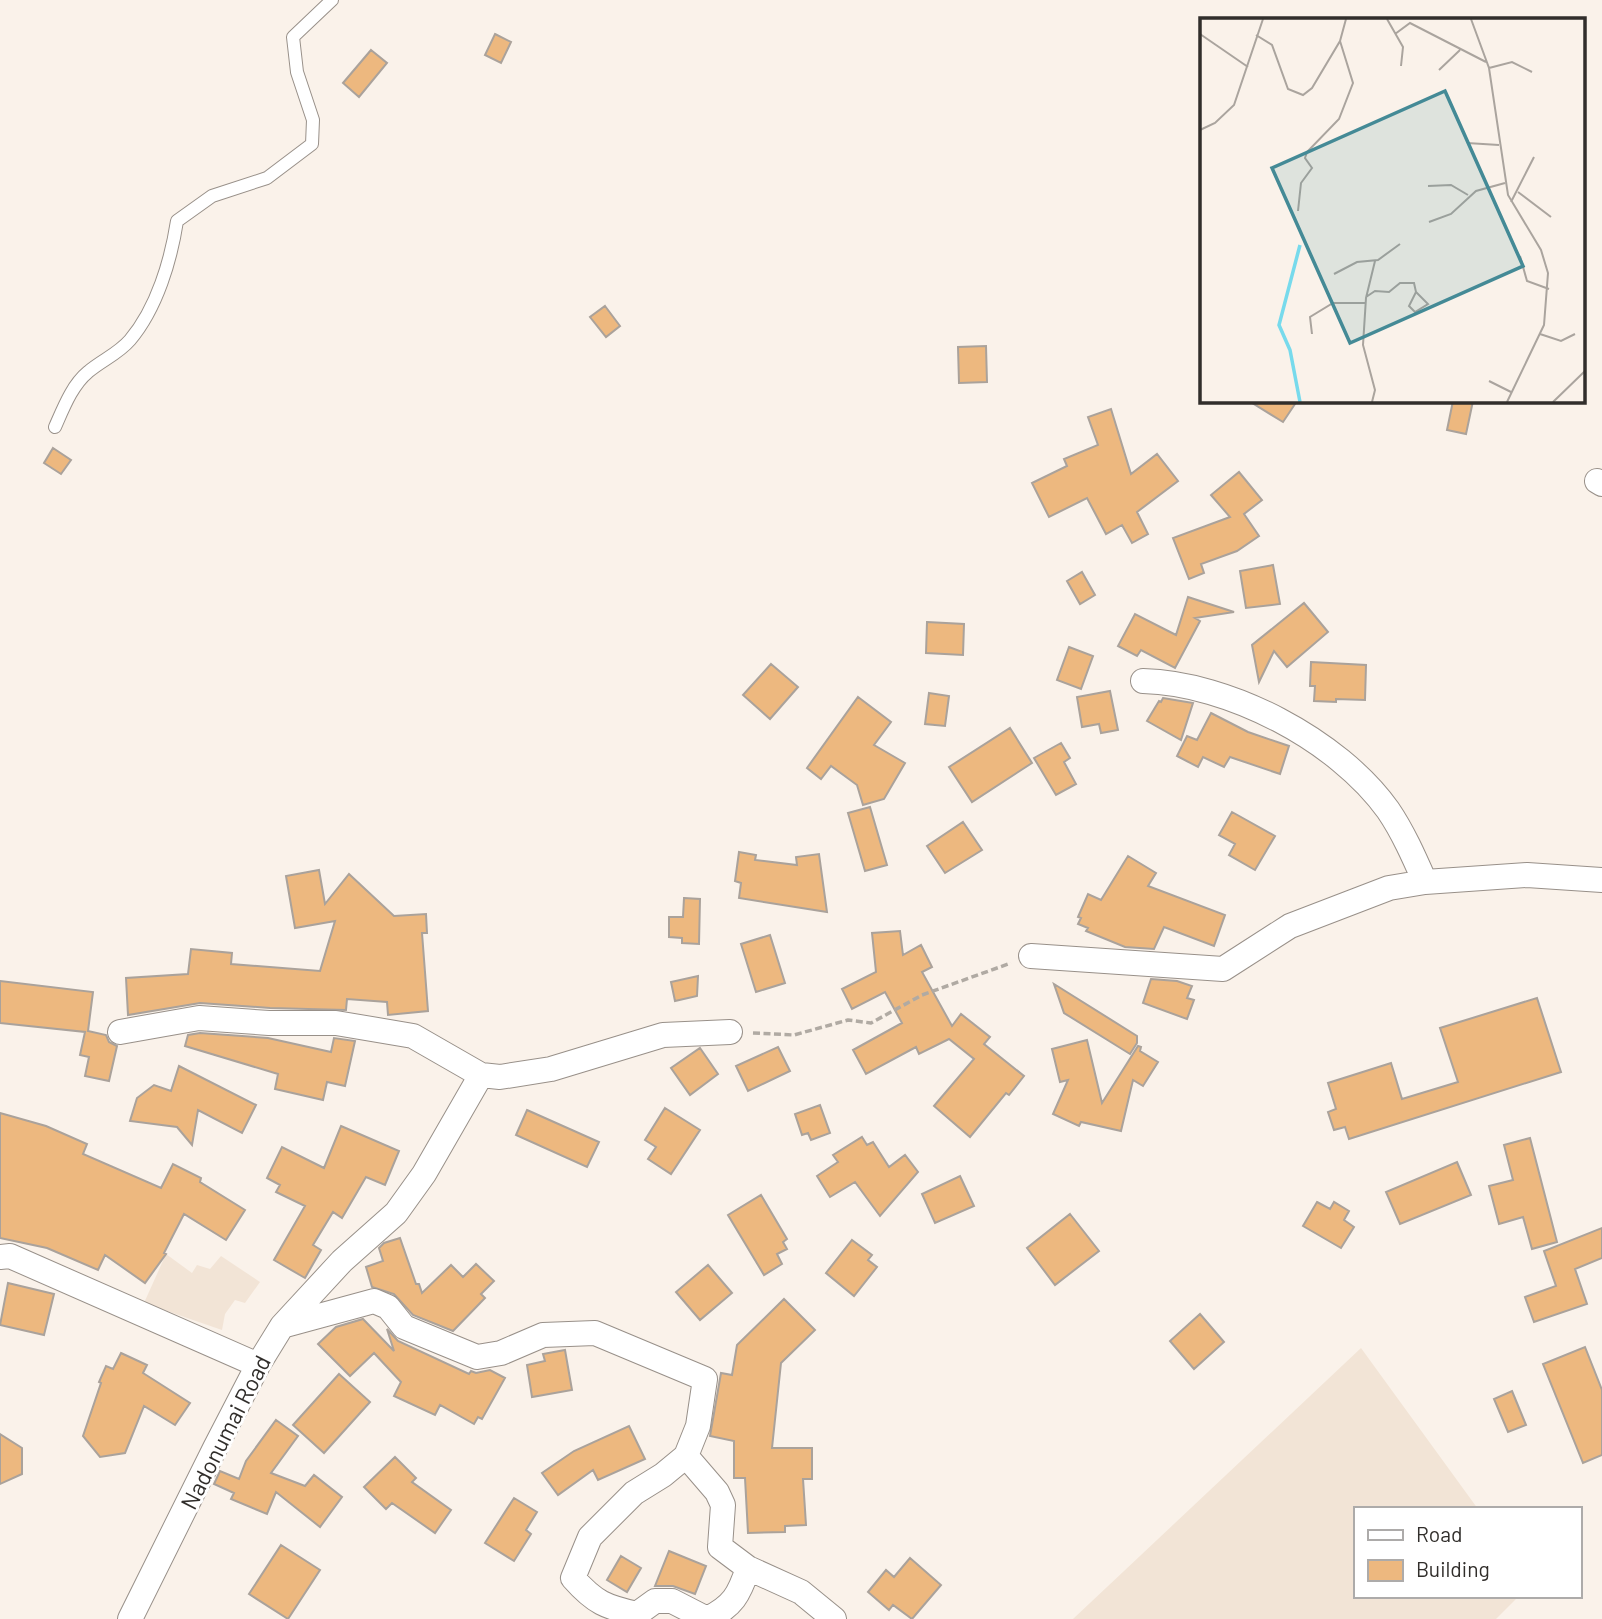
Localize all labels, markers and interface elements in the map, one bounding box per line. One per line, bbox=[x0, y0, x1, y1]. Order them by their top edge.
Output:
inset map bbox=[1200, 18, 1584, 402]
street label: Nadonumai Road bbox=[174, 1350, 276, 1514]
legend bbox=[1354, 1507, 1581, 1598]
text: Road bbox=[1416, 1521, 1462, 1546]
text: Building bbox=[1416, 1556, 1490, 1581]

